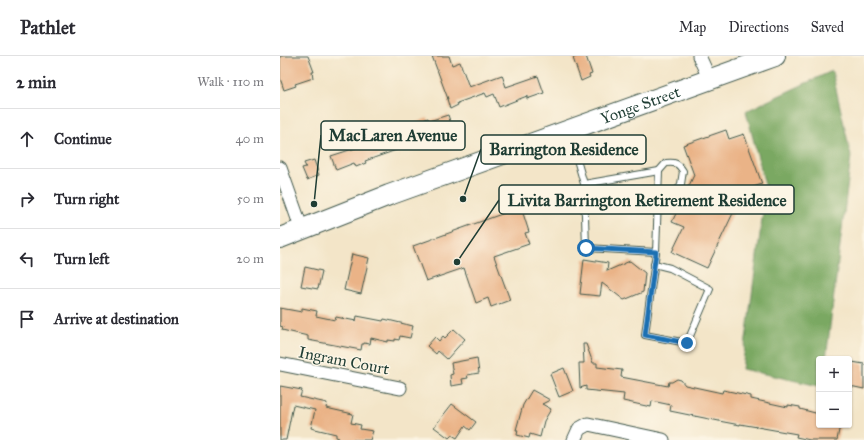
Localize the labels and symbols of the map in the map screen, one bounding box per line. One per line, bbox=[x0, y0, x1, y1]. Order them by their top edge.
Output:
street label: Yonge Street bbox=[598, 82, 683, 128]
callout: MacLaren Avenue bbox=[321, 121, 465, 150]
text: MacLaren Avenue bbox=[329, 125, 457, 146]
callout: Barrington Residence bbox=[481, 135, 646, 164]
text: Barrington Residence bbox=[489, 139, 639, 160]
callout: Livita Barrington Retirement Residence bbox=[499, 185, 794, 214]
text: Livita Barrington Retirement Residence bbox=[507, 190, 787, 211]
route start bbox=[577, 239, 595, 257]
route end bbox=[678, 334, 696, 352]
street label: Ingram Court bbox=[297, 342, 391, 380]

